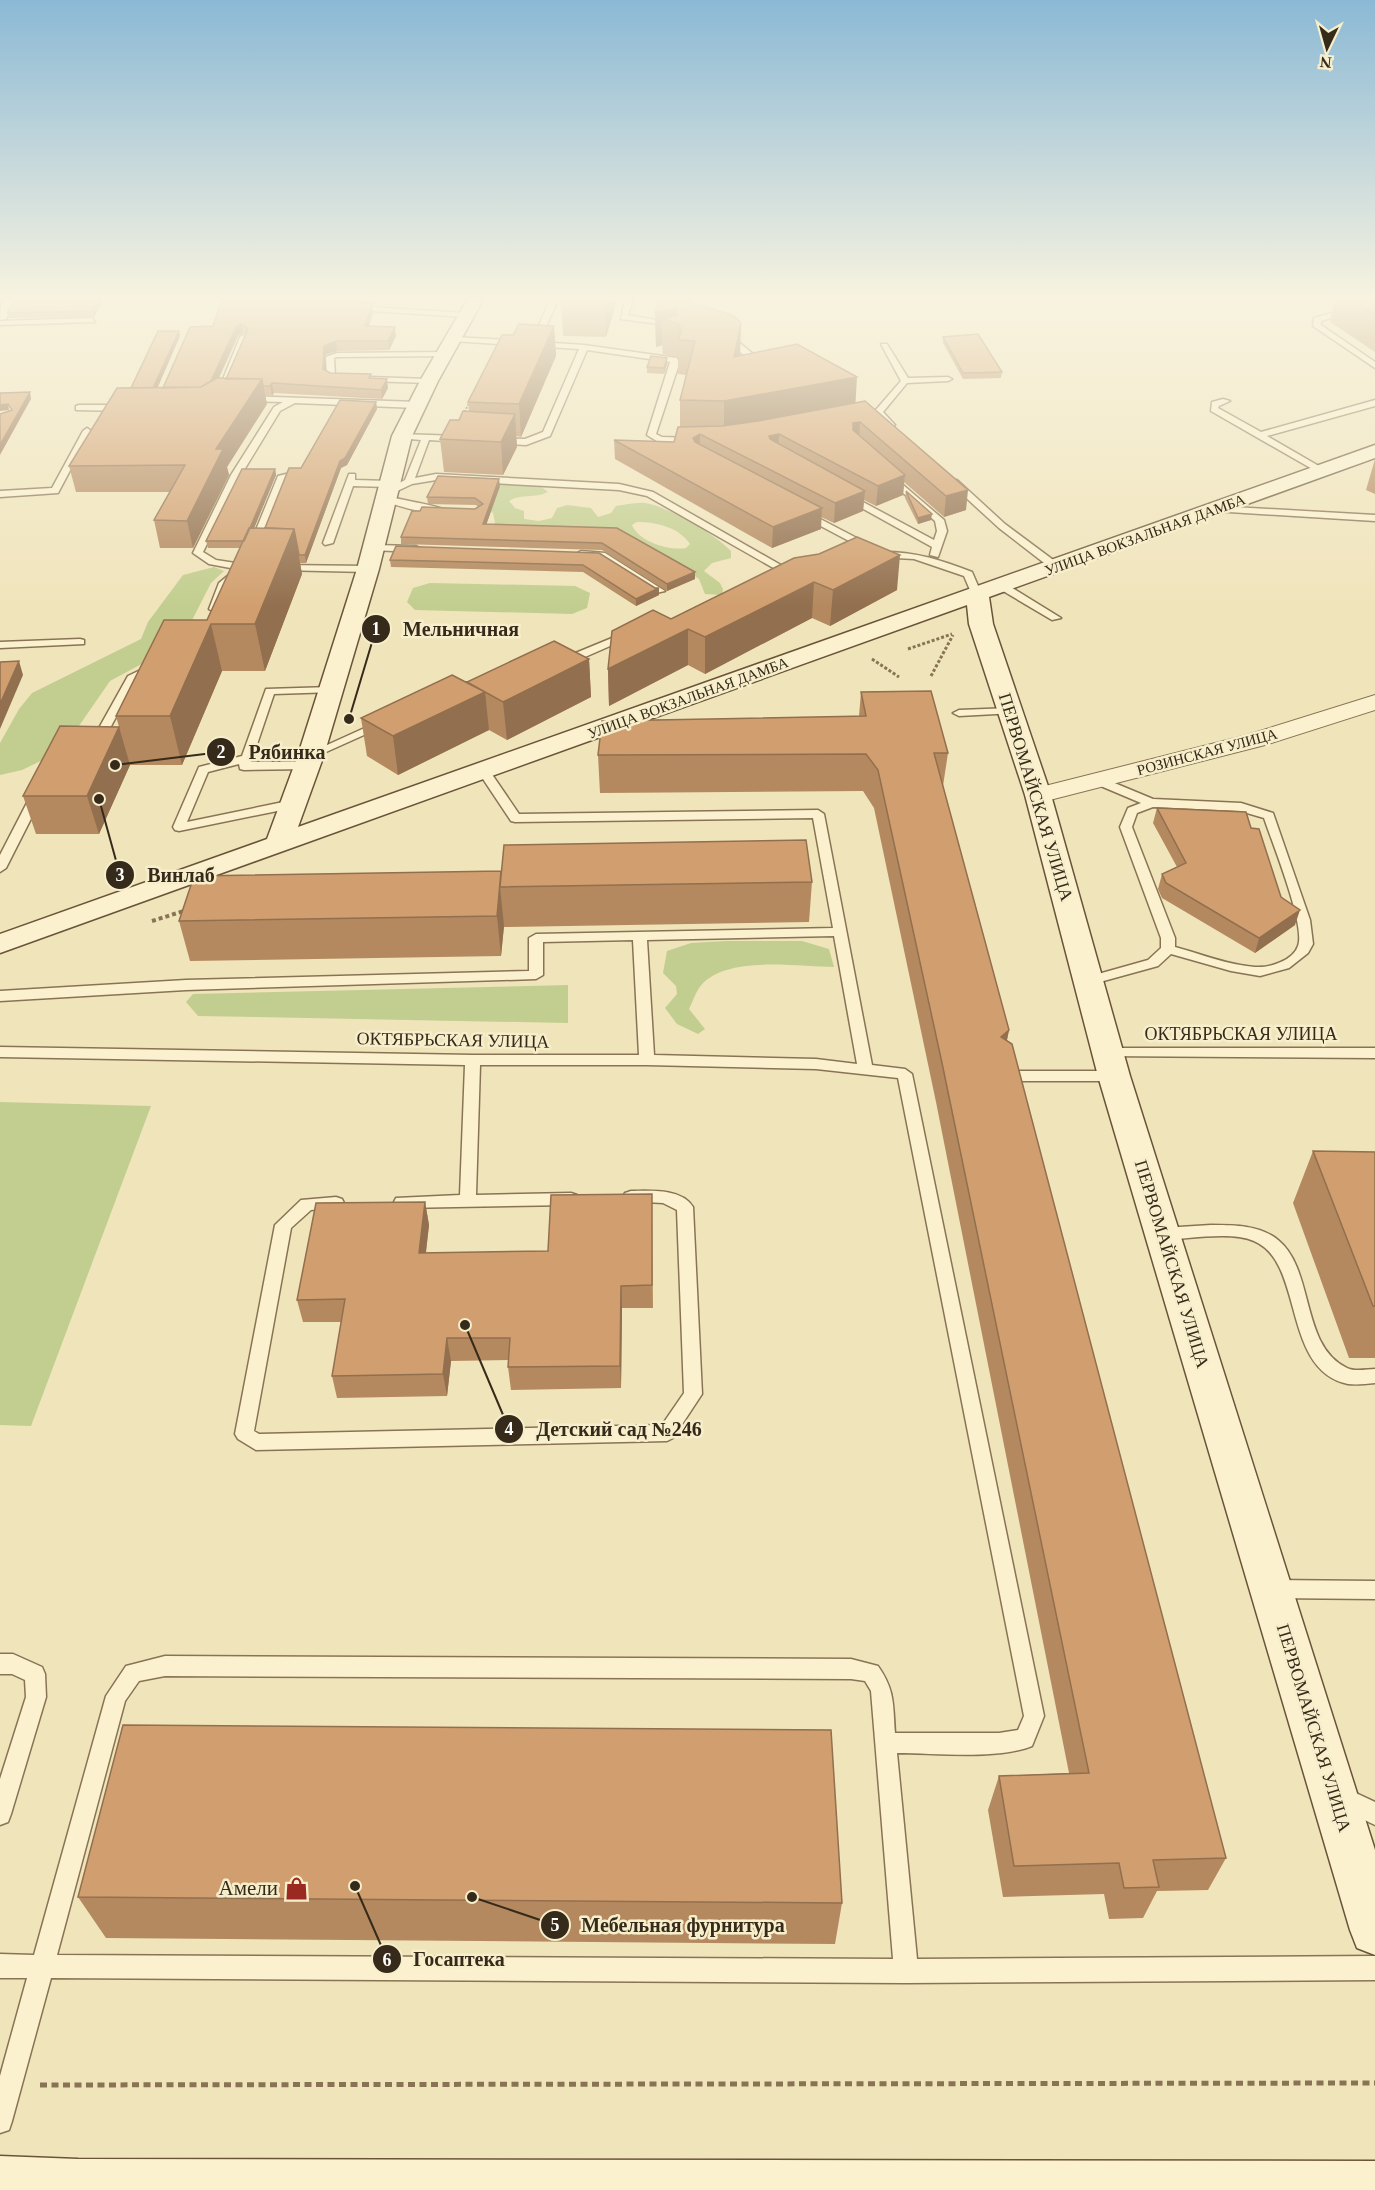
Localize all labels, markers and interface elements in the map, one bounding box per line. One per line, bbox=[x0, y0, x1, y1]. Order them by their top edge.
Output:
north arrow bbox=[1297, 18, 1357, 78]
text: N bbox=[1319, 53, 1332, 71]
street label: УЛИЦА ВОКЗАЛЬНАЯ ДАМБА bbox=[1042, 491, 1248, 579]
callout: Мельничная bbox=[361, 610, 531, 648]
text: Мельничная bbox=[403, 618, 519, 640]
text: 1 bbox=[372, 619, 381, 639]
street label: УЛИЦА ВОКЗАЛЬНАЯ ДАМБА bbox=[585, 654, 791, 742]
street label: ПЕРВОМАЙСКАЯ УЛИЦА bbox=[995, 691, 1077, 903]
street label: РОЗИНСКАЯ УЛИЦА bbox=[1135, 725, 1279, 778]
callout: Рябинка bbox=[206, 733, 337, 771]
text: Рябинка bbox=[249, 741, 325, 763]
text: 2 bbox=[217, 742, 226, 762]
callout: Винлаб bbox=[105, 856, 227, 894]
text: Винлаб bbox=[147, 864, 215, 886]
text: 3 bbox=[116, 865, 125, 885]
street label: ОКТЯБРЬСКАЯ УЛИЦА bbox=[1145, 1024, 1338, 1044]
street label: ОКТЯБРЬСКАЯ УЛИЦА bbox=[356, 1028, 550, 1052]
street label: ПЕРВОМАЙСКАЯ УЛИЦА bbox=[1131, 1158, 1213, 1370]
callout: Детский сад №246 bbox=[494, 1410, 714, 1448]
text: Детский сад №246 bbox=[536, 1418, 702, 1441]
text: 4 bbox=[505, 1419, 514, 1439]
street label: ПЕРВОМАЙСКАЯ УЛИЦА bbox=[1273, 1622, 1355, 1834]
shop icon: Амели bbox=[283, 1875, 309, 1901]
place label: Амели bbox=[219, 1876, 278, 1900]
callout: Мебельная фурнитура bbox=[540, 1906, 797, 1944]
text: Мебельная фурнитура bbox=[581, 1914, 785, 1937]
text: 5 bbox=[551, 1915, 560, 1935]
callout: Госаптека bbox=[372, 1940, 517, 1978]
text: Госаптека bbox=[413, 1948, 505, 1970]
text: 6 bbox=[383, 1950, 392, 1970]

